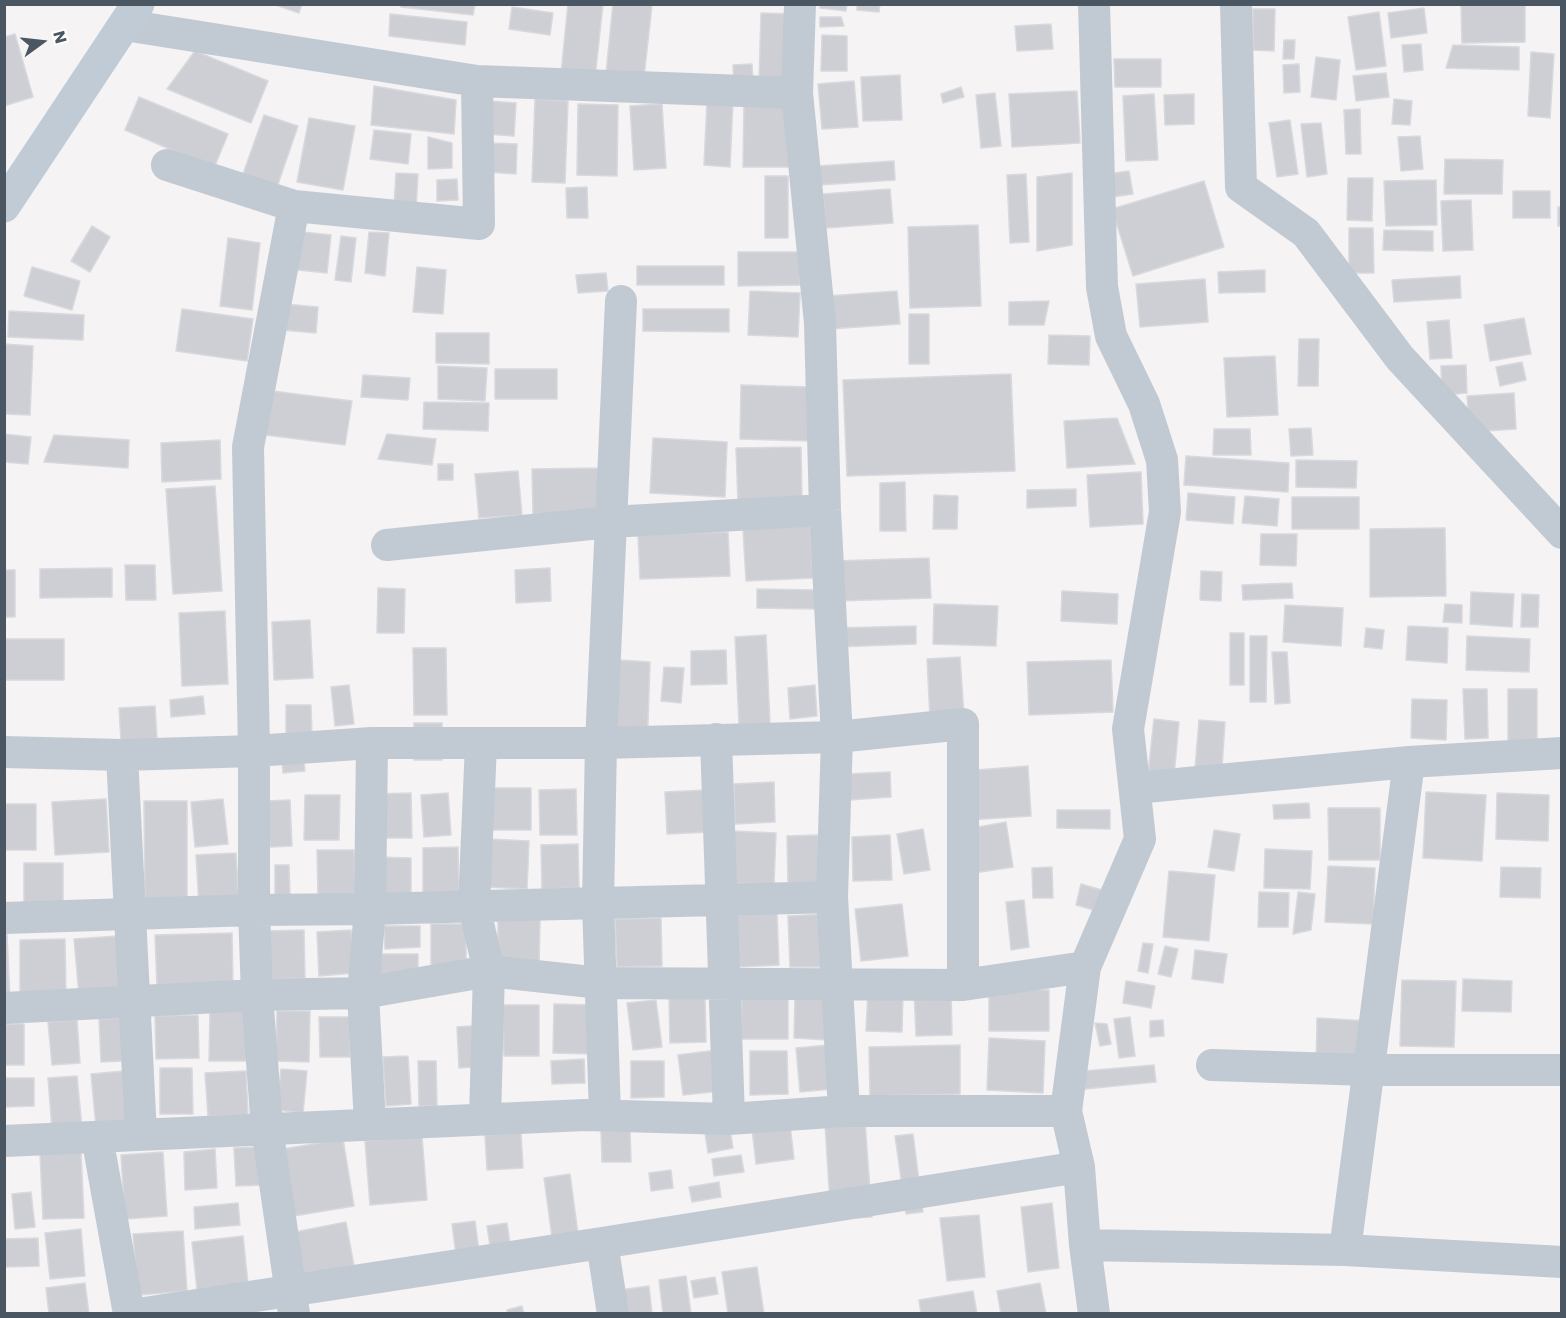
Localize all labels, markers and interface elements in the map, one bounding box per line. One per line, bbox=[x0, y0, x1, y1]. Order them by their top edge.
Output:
north arrow bbox=[12, 12, 72, 72]
text: N bbox=[47, 28, 73, 46]

